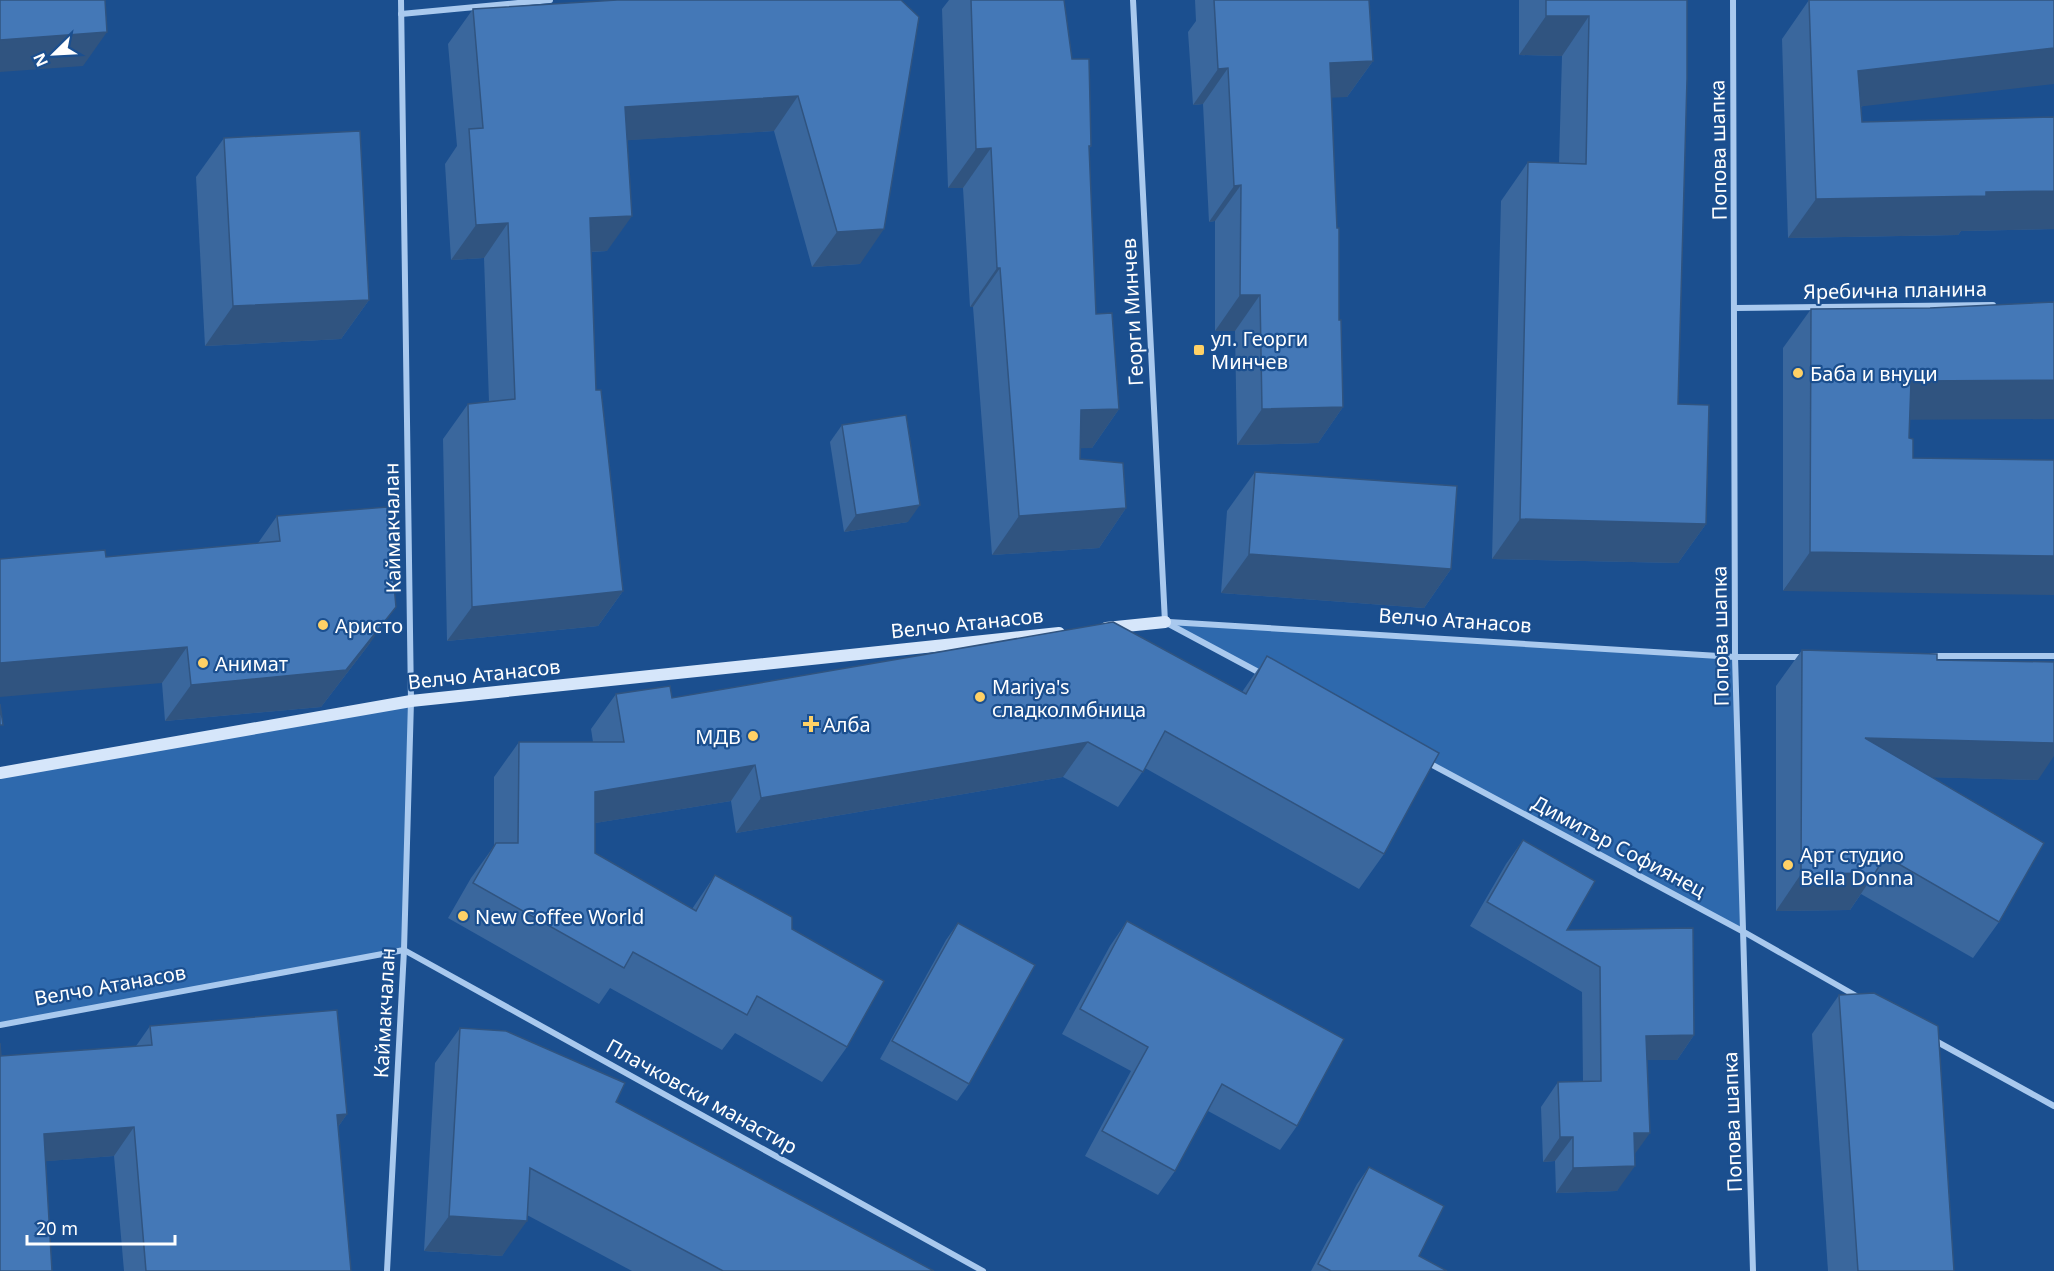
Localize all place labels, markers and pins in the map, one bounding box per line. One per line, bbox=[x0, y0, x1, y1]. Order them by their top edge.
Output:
place label: ул. Георги Минчев bbox=[1211, 325, 1308, 375]
marker: ул. Георги Минчев bbox=[1192, 343, 1206, 357]
place label: Баба и внуци bbox=[1810, 360, 1938, 387]
marker: Баба и внуци bbox=[1791, 366, 1805, 380]
place label: Аристо bbox=[335, 612, 403, 639]
marker: Аристо bbox=[316, 618, 330, 632]
place label: Анимат bbox=[215, 650, 288, 677]
marker: Анимат bbox=[196, 656, 210, 670]
place label: Mariya's сладколмбница bbox=[992, 673, 1146, 723]
marker: Mariya's сладколмбница bbox=[973, 690, 987, 704]
place label: Алба bbox=[823, 711, 871, 738]
marker: Алба bbox=[804, 717, 818, 731]
place label: МДВ bbox=[695, 723, 741, 750]
marker: МДВ bbox=[746, 729, 760, 743]
place label: Арт студио Bella Donna bbox=[1800, 841, 1914, 891]
marker: Арт студио Bella Donna bbox=[1781, 858, 1795, 872]
place label: New Coffee World bbox=[475, 903, 644, 930]
marker: New Coffee World bbox=[456, 909, 470, 923]

